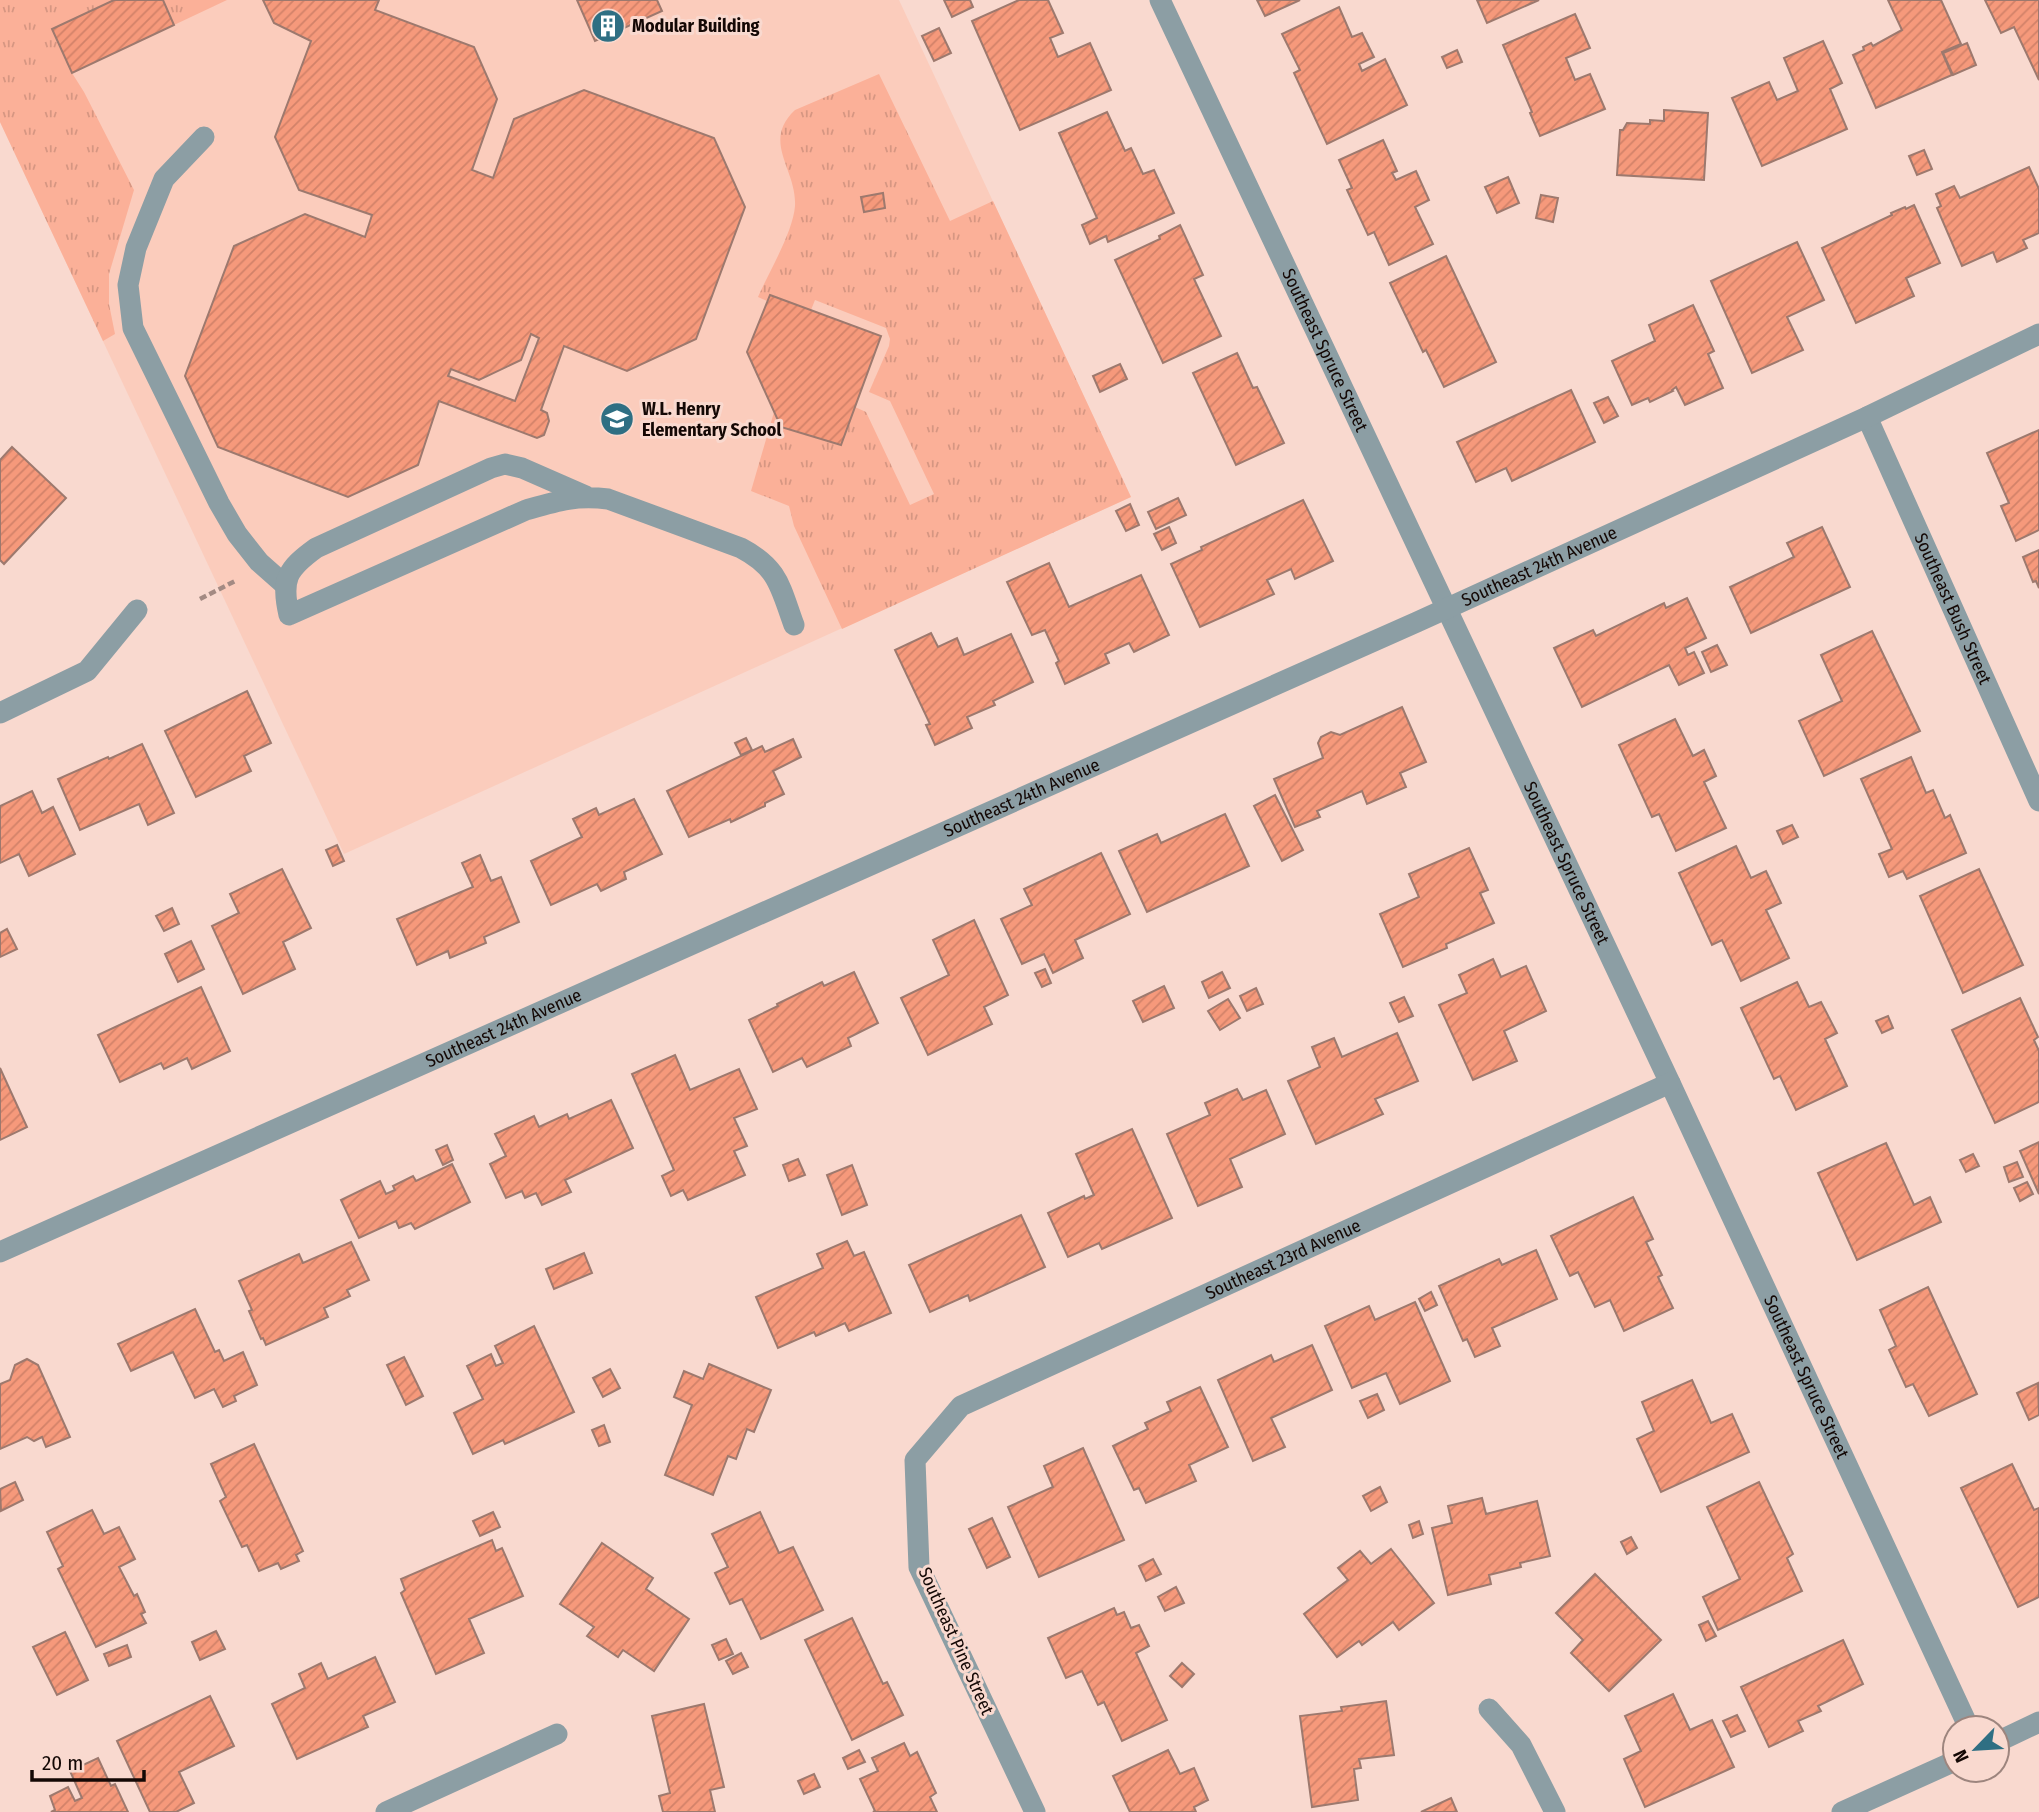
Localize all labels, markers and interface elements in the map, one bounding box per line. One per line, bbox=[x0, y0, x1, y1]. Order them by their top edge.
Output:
building icon: Modular Building bbox=[589, 7, 627, 45]
place label: Modular Building bbox=[632, 15, 760, 37]
street label: Southeast Spruce Street bbox=[1277, 265, 1373, 435]
place label: W.L. Henry Elementary School bbox=[642, 398, 781, 441]
school or university icon: W.L. Henry Elementary School bbox=[598, 400, 636, 438]
street label: Southeast 24th Avenue bbox=[1458, 521, 1621, 611]
street label: Southeast Bush Street bbox=[1909, 530, 1996, 688]
street label: Southeast 24th Avenue bbox=[940, 753, 1103, 842]
street label: Southeast Spruce Street bbox=[1519, 778, 1614, 948]
street label: Southeast 24th Avenue bbox=[422, 984, 585, 1072]
street label: Southeast 23rd Avenue bbox=[1202, 1214, 1364, 1304]
street label: Southeast Spruce Street bbox=[1759, 1292, 1854, 1462]
street label: Southeast Pine Street bbox=[914, 1564, 998, 1718]
north arrow bbox=[1941, 1714, 2011, 1784]
scale bar bbox=[32, 1738, 144, 1782]
text: N bbox=[1948, 1746, 1974, 1766]
text: 20 m bbox=[42, 1750, 83, 1776]

